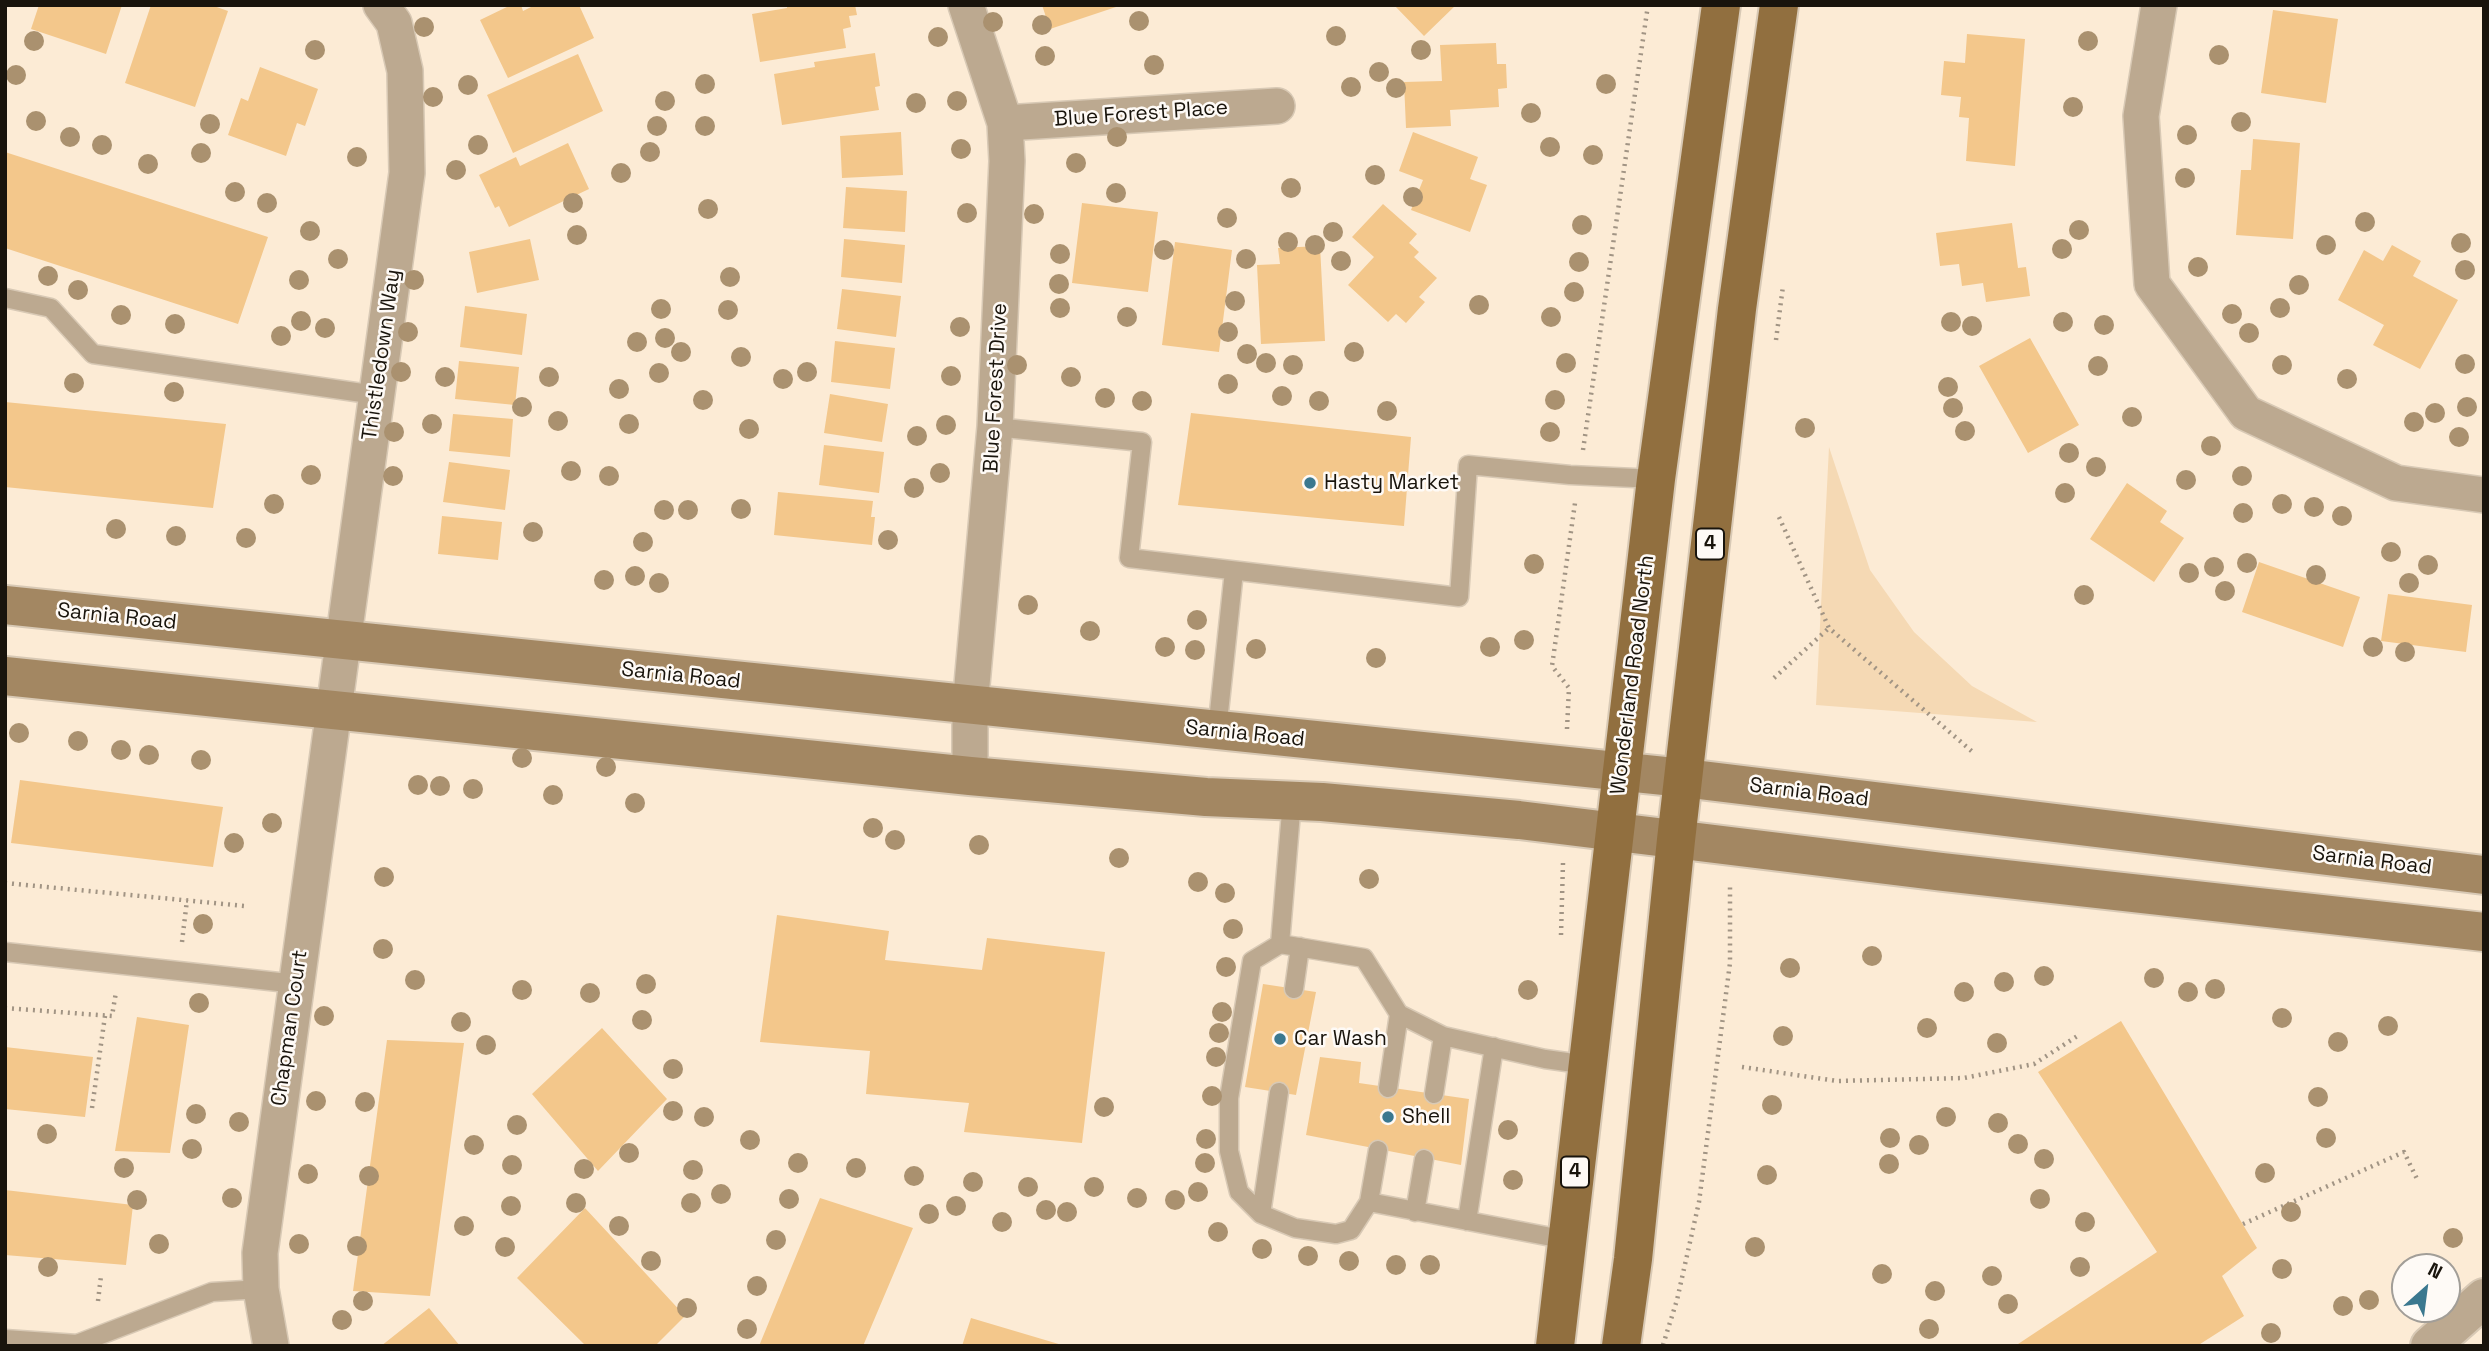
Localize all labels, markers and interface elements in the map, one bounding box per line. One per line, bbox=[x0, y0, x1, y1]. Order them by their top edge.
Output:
street label: Blue Forest Place bbox=[1053, 95, 1229, 133]
street label: Thistledown Way bbox=[358, 268, 406, 442]
street label: Blue Forest Drive bbox=[979, 302, 1013, 474]
place label: Hasty Market bbox=[1324, 470, 1459, 496]
marker: Hasty Market bbox=[1302, 475, 1318, 491]
road number: 4 bbox=[1696, 528, 1724, 559]
street label: Wonderland Road North bbox=[1606, 554, 1660, 796]
street label: Sarnia Road bbox=[56, 598, 178, 636]
street label: Sarnia Road bbox=[620, 657, 742, 695]
street label: Sarnia Road bbox=[1184, 715, 1306, 753]
street label: Sarnia Road bbox=[1748, 773, 1870, 813]
street label: Sarnia Road bbox=[2311, 841, 2433, 881]
street label: Chapman Court bbox=[267, 948, 313, 1108]
place label: Car Wash bbox=[1294, 1026, 1387, 1052]
marker: Car Wash bbox=[1272, 1031, 1288, 1047]
place label: Shell bbox=[1402, 1104, 1450, 1130]
marker: Shell bbox=[1380, 1109, 1396, 1125]
road number: 4 bbox=[1561, 1156, 1589, 1188]
north arrow bbox=[2391, 1253, 2461, 1323]
text: N bbox=[2424, 1257, 2447, 1285]

